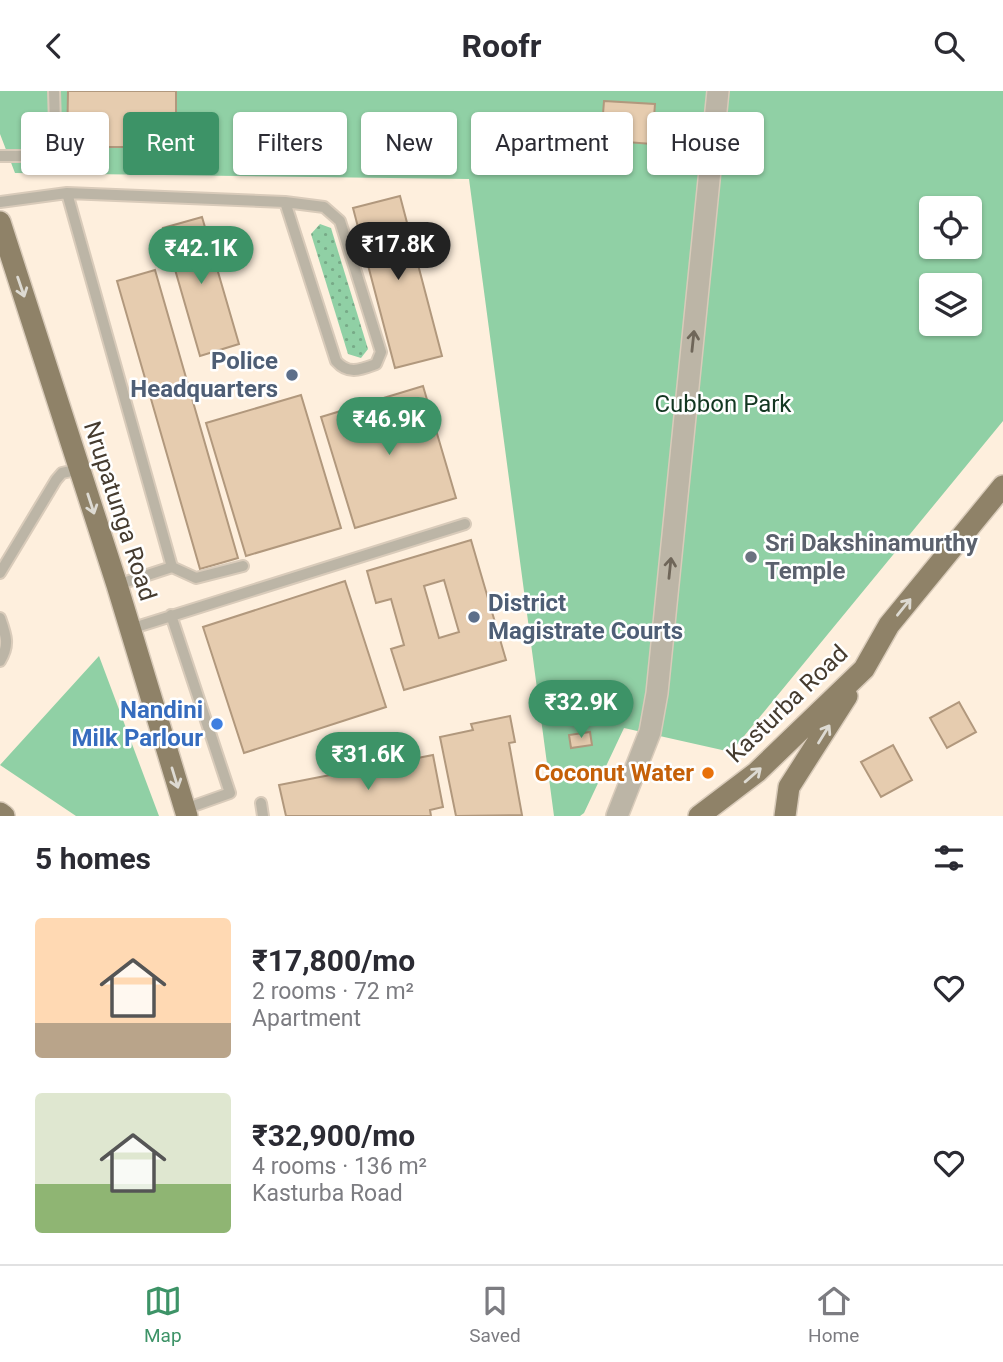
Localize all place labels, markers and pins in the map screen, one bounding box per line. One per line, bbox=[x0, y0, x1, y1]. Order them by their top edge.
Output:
pin: ₹17.8K bbox=[341, 223, 455, 282]
pin: ₹42.1K bbox=[144, 227, 258, 286]
place label: Police Headquarters bbox=[130, 347, 278, 403]
marker: Police Headquarters bbox=[284, 367, 300, 383]
pin: ₹46.9K bbox=[332, 397, 446, 457]
place label: Sri Dakshinamurthy Temple bbox=[765, 529, 979, 585]
marker: Sri Dakshinamurthy Temple bbox=[743, 549, 759, 565]
place label: District Magistrate Courts bbox=[488, 589, 683, 645]
marker: District Magistrate Courts bbox=[466, 609, 482, 625]
pin: ₹32.9K bbox=[524, 681, 638, 740]
place label: Nandini Milk Parlour bbox=[71, 696, 203, 752]
marker: Nandini Milk Parlour bbox=[209, 716, 225, 732]
pin: ₹31.6K bbox=[311, 733, 425, 792]
place label: Coconut Water bbox=[534, 759, 694, 787]
marker: Coconut Water bbox=[700, 765, 716, 781]

